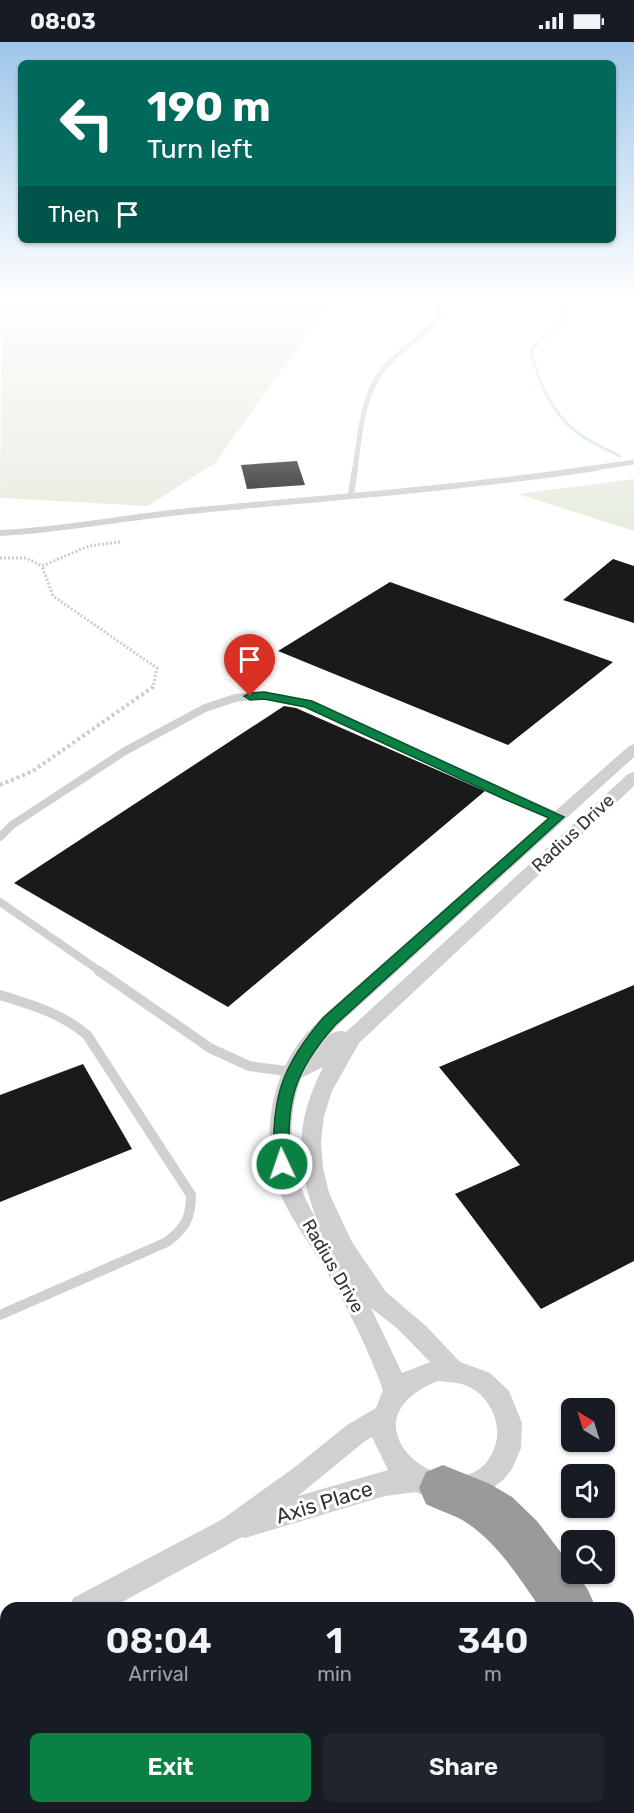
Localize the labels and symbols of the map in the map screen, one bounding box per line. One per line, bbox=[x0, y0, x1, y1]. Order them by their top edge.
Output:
pin bbox=[224, 634, 275, 696]
street label: Radius Drive bbox=[527, 789, 619, 877]
position arrow bbox=[250, 1132, 314, 1196]
street label: Radius Drive bbox=[297, 1215, 369, 1317]
north arrow bbox=[561, 1398, 615, 1452]
street label: Axis Place bbox=[273, 1475, 375, 1529]

